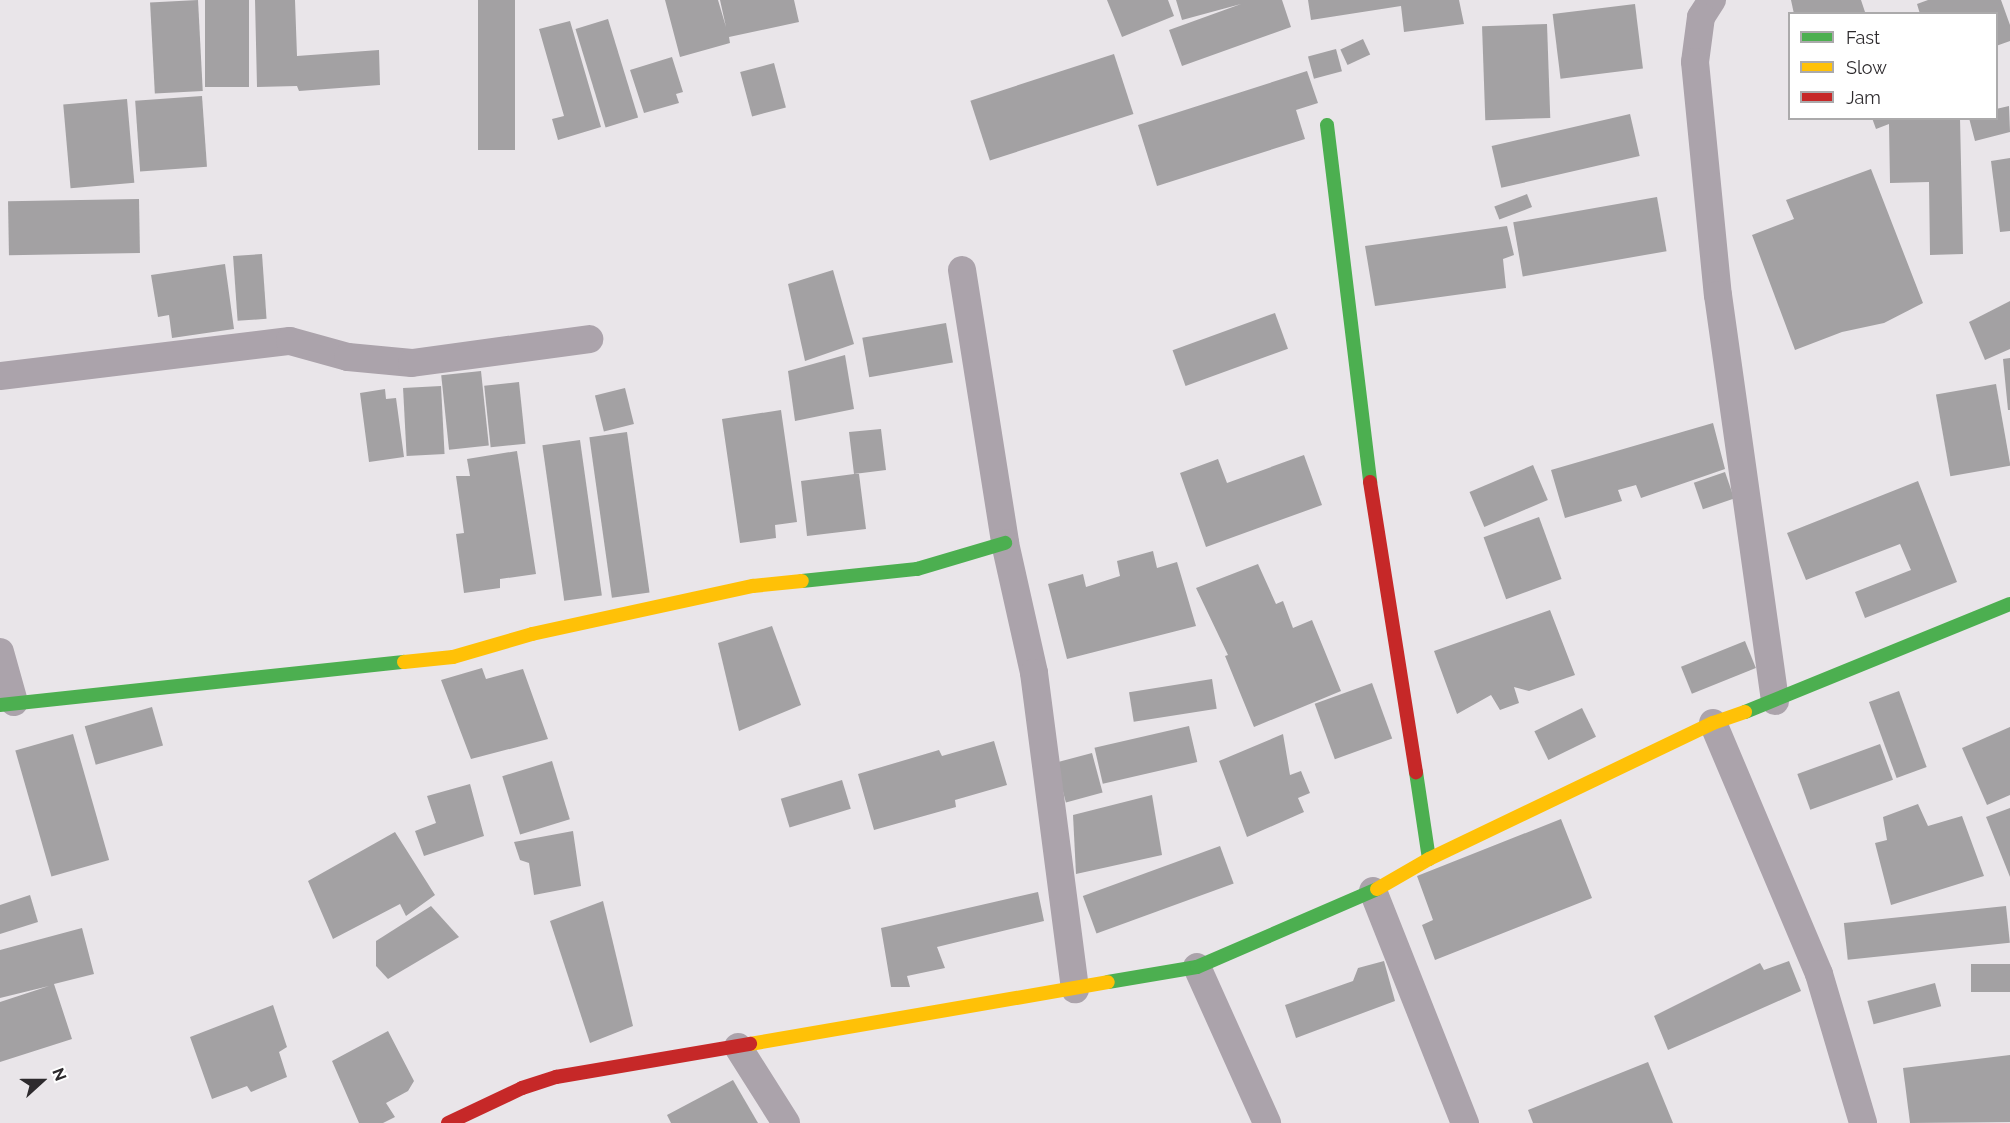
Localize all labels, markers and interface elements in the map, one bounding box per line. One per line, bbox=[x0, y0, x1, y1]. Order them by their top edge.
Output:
legend bbox=[1788, 12, 1998, 120]
text: Fast bbox=[1846, 27, 1880, 48]
text: Slow bbox=[1846, 57, 1887, 78]
text: Jam bbox=[1846, 87, 1881, 108]
north arrow bbox=[12, 1051, 72, 1111]
text: N bbox=[48, 1065, 70, 1083]

